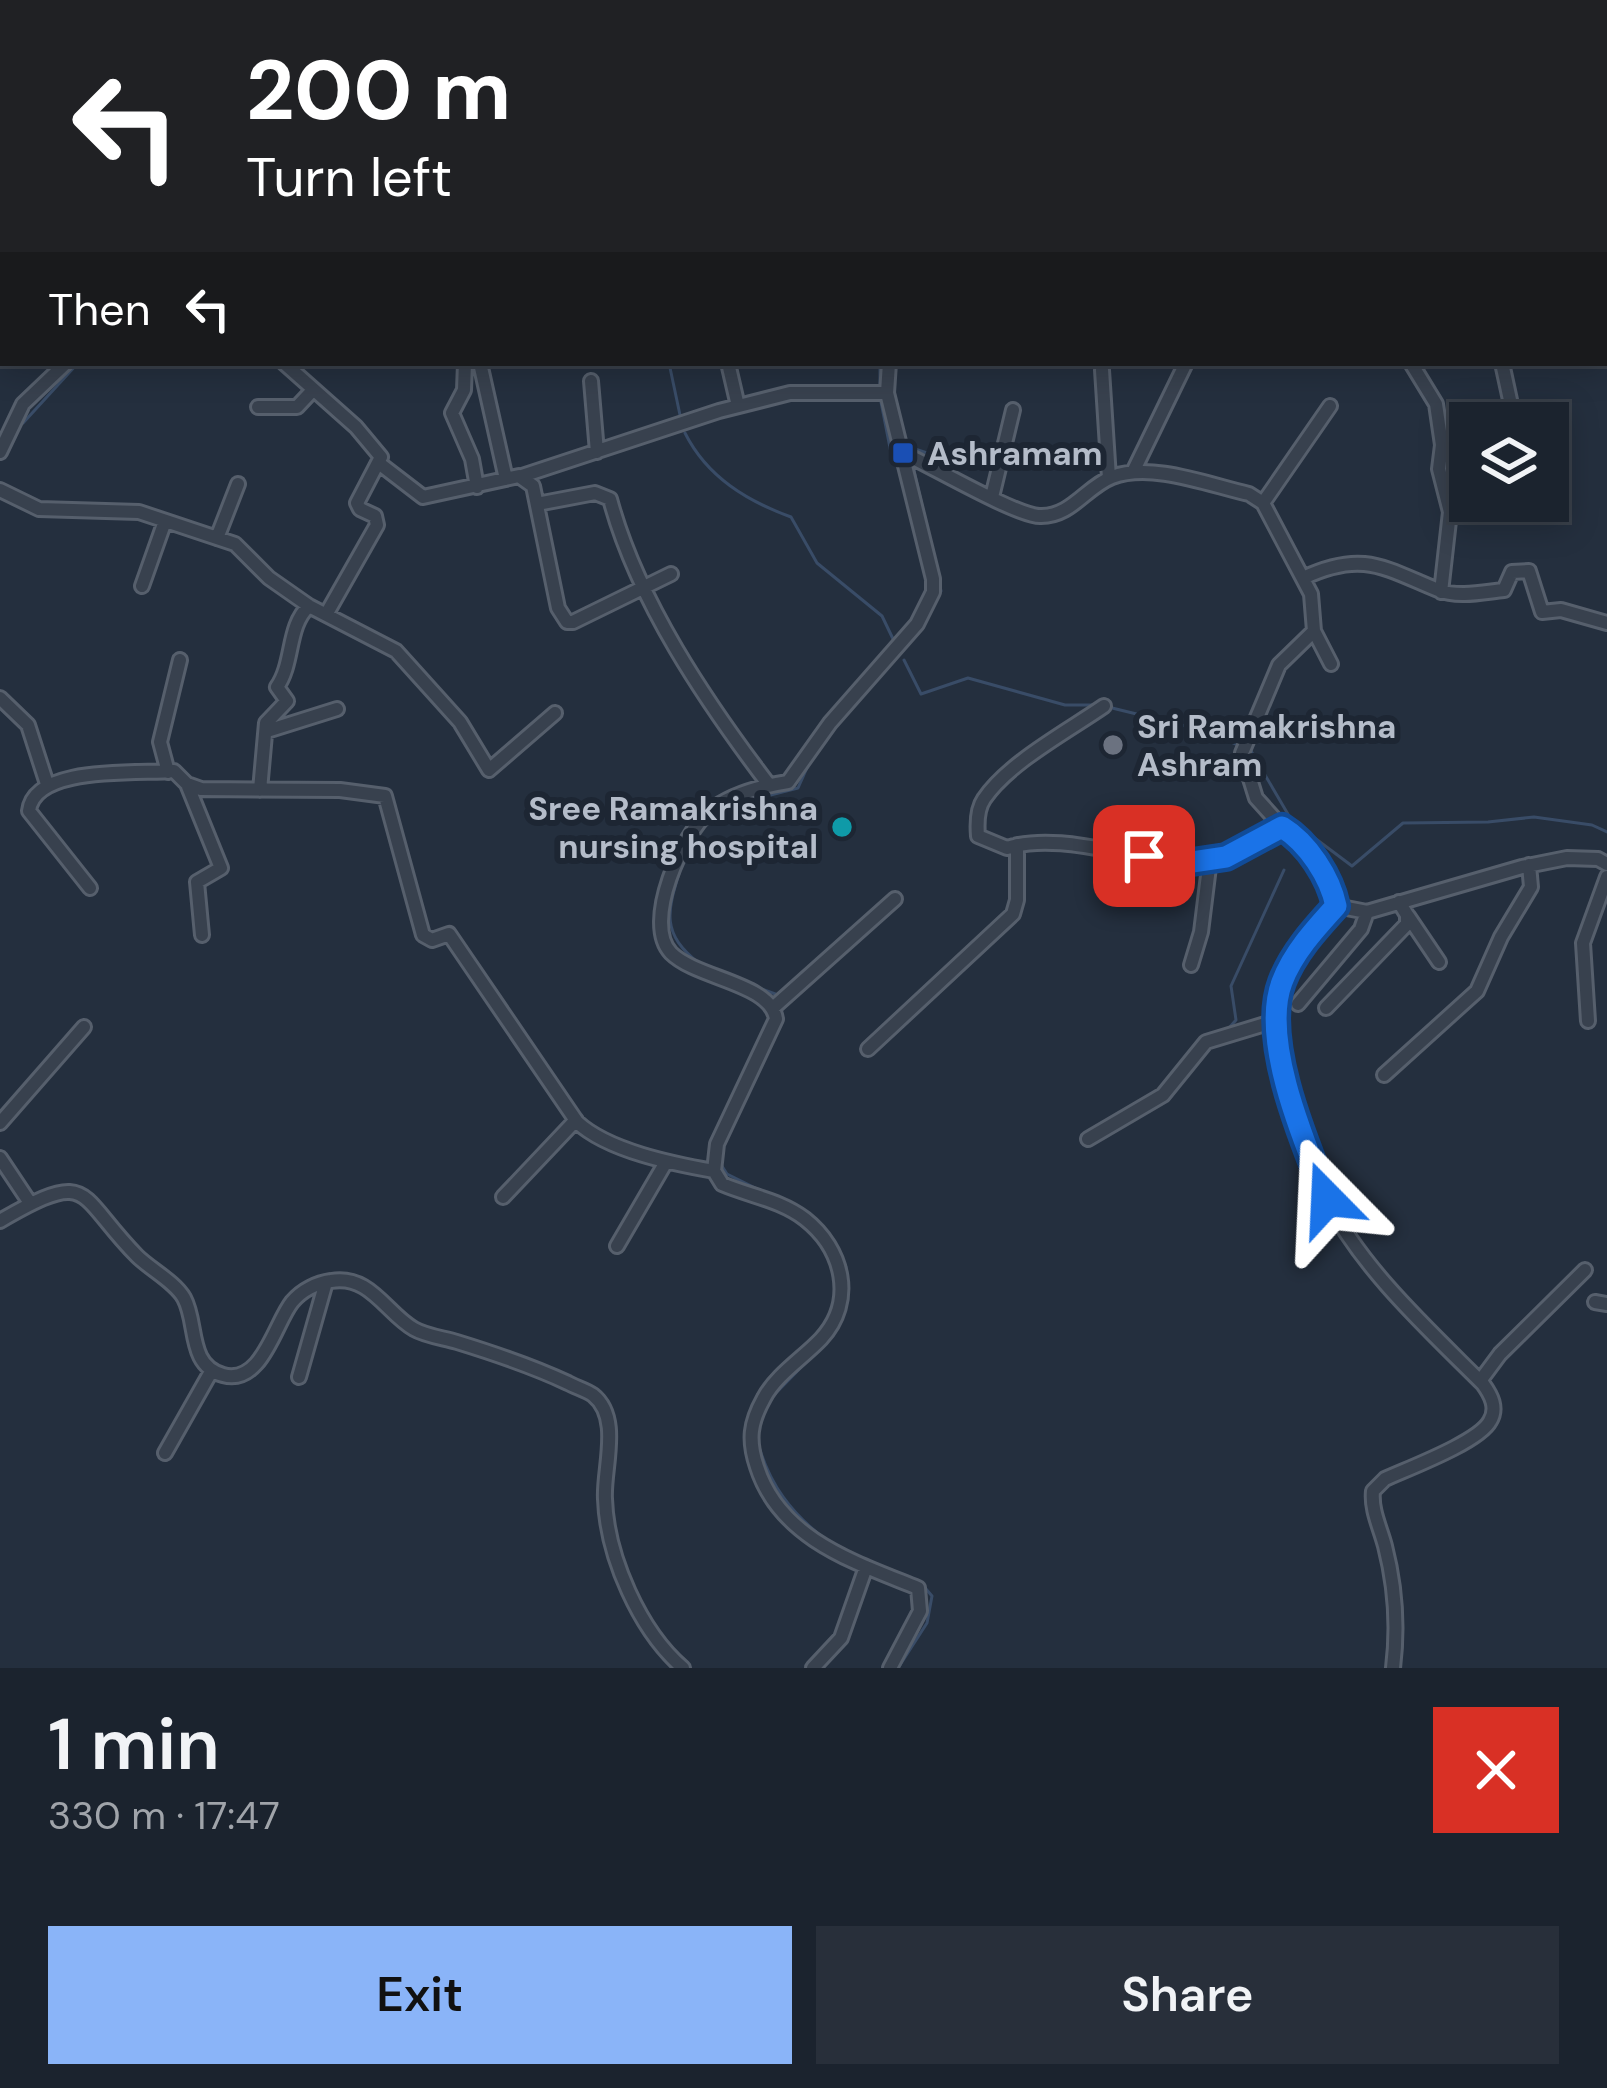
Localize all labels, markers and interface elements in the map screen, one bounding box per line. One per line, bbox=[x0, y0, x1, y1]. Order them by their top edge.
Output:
text: 200 m bbox=[246, 36, 511, 145]
icon: left bbox=[48, 48, 204, 204]
text: Turn left bbox=[246, 142, 452, 213]
icon: left bbox=[175, 276, 241, 342]
text: Then bbox=[48, 280, 151, 339]
map controls bbox=[1449, 402, 1569, 522]
button: layers bbox=[1449, 402, 1569, 522]
place label: Ashramam bbox=[927, 432, 1103, 475]
marker: Ashramam bbox=[890, 440, 916, 466]
place label: Sri Ramakrishna Ashram bbox=[1137, 705, 1396, 786]
marker: Sri Ramakrishna Ashram bbox=[1100, 732, 1126, 758]
place label: Sree Ramakrishna nursing hospital bbox=[528, 787, 818, 868]
pin bbox=[1093, 805, 1195, 907]
marker: Sree Ramakrishna nursing hospital bbox=[829, 814, 855, 840]
icon: arrive bbox=[1111, 823, 1177, 889]
position arrow bbox=[1264, 1136, 1390, 1262]
text: 1 min bbox=[48, 1698, 220, 1791]
button: close bbox=[1433, 1707, 1559, 1833]
text: 330 m · 17:47 bbox=[48, 1790, 280, 1841]
button: Exit bbox=[48, 1926, 792, 2064]
button: Share bbox=[816, 1926, 1559, 2064]

